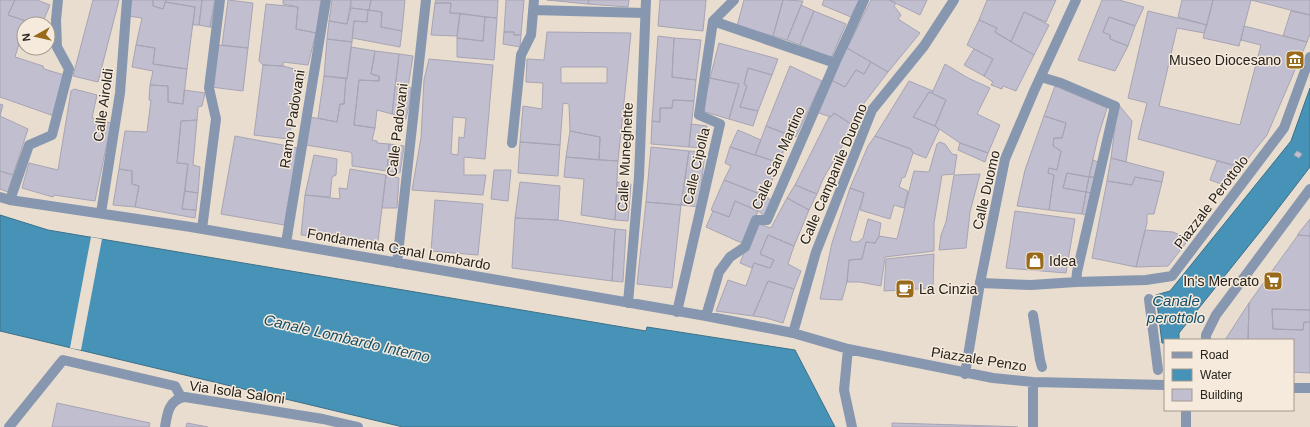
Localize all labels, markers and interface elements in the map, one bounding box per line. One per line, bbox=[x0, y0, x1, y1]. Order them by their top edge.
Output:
north arrow bbox=[16, 16, 56, 56]
text: N bbox=[20, 33, 33, 42]
museum icon: Museo Diocesano bbox=[1284, 49, 1306, 71]
place label: Museo Diocesano bbox=[1169, 52, 1281, 68]
street label: Calle Airoldi bbox=[90, 67, 116, 143]
street label: Ramo Padovani bbox=[276, 69, 308, 169]
street label: Calle Padovani bbox=[383, 82, 411, 178]
street label: Calle Campanile Duomo bbox=[796, 101, 870, 247]
street label: Calle Muneghette bbox=[614, 102, 636, 212]
street label: Calle San Martino bbox=[748, 104, 808, 212]
street label: Calle Cipolla bbox=[679, 126, 713, 206]
street label: Calle Duomo bbox=[969, 149, 1003, 231]
street label: Piazzale Perottolo bbox=[1171, 152, 1251, 252]
street label: Fondamenta Canal Lombardo bbox=[306, 225, 492, 273]
shop icon: Idea bbox=[1024, 250, 1046, 272]
place label: Idea bbox=[1049, 253, 1076, 269]
supermarket icon: In's Mercato bbox=[1262, 270, 1284, 292]
place label: In's Mercato bbox=[1183, 273, 1259, 289]
cafe icon: La Cinzia bbox=[894, 278, 916, 300]
place label: La Cinzia bbox=[919, 281, 978, 297]
water label: Canale perottolo bbox=[1146, 292, 1205, 326]
water label: Canale Lombardo Interno bbox=[262, 311, 432, 365]
legend bbox=[1164, 339, 1294, 411]
street label: Piazzale Penzo bbox=[930, 344, 1028, 374]
text: Road bbox=[1200, 348, 1229, 362]
text: Water bbox=[1200, 368, 1232, 382]
street label: Via Isola Saloni bbox=[188, 377, 286, 407]
text: Building bbox=[1200, 388, 1243, 402]

